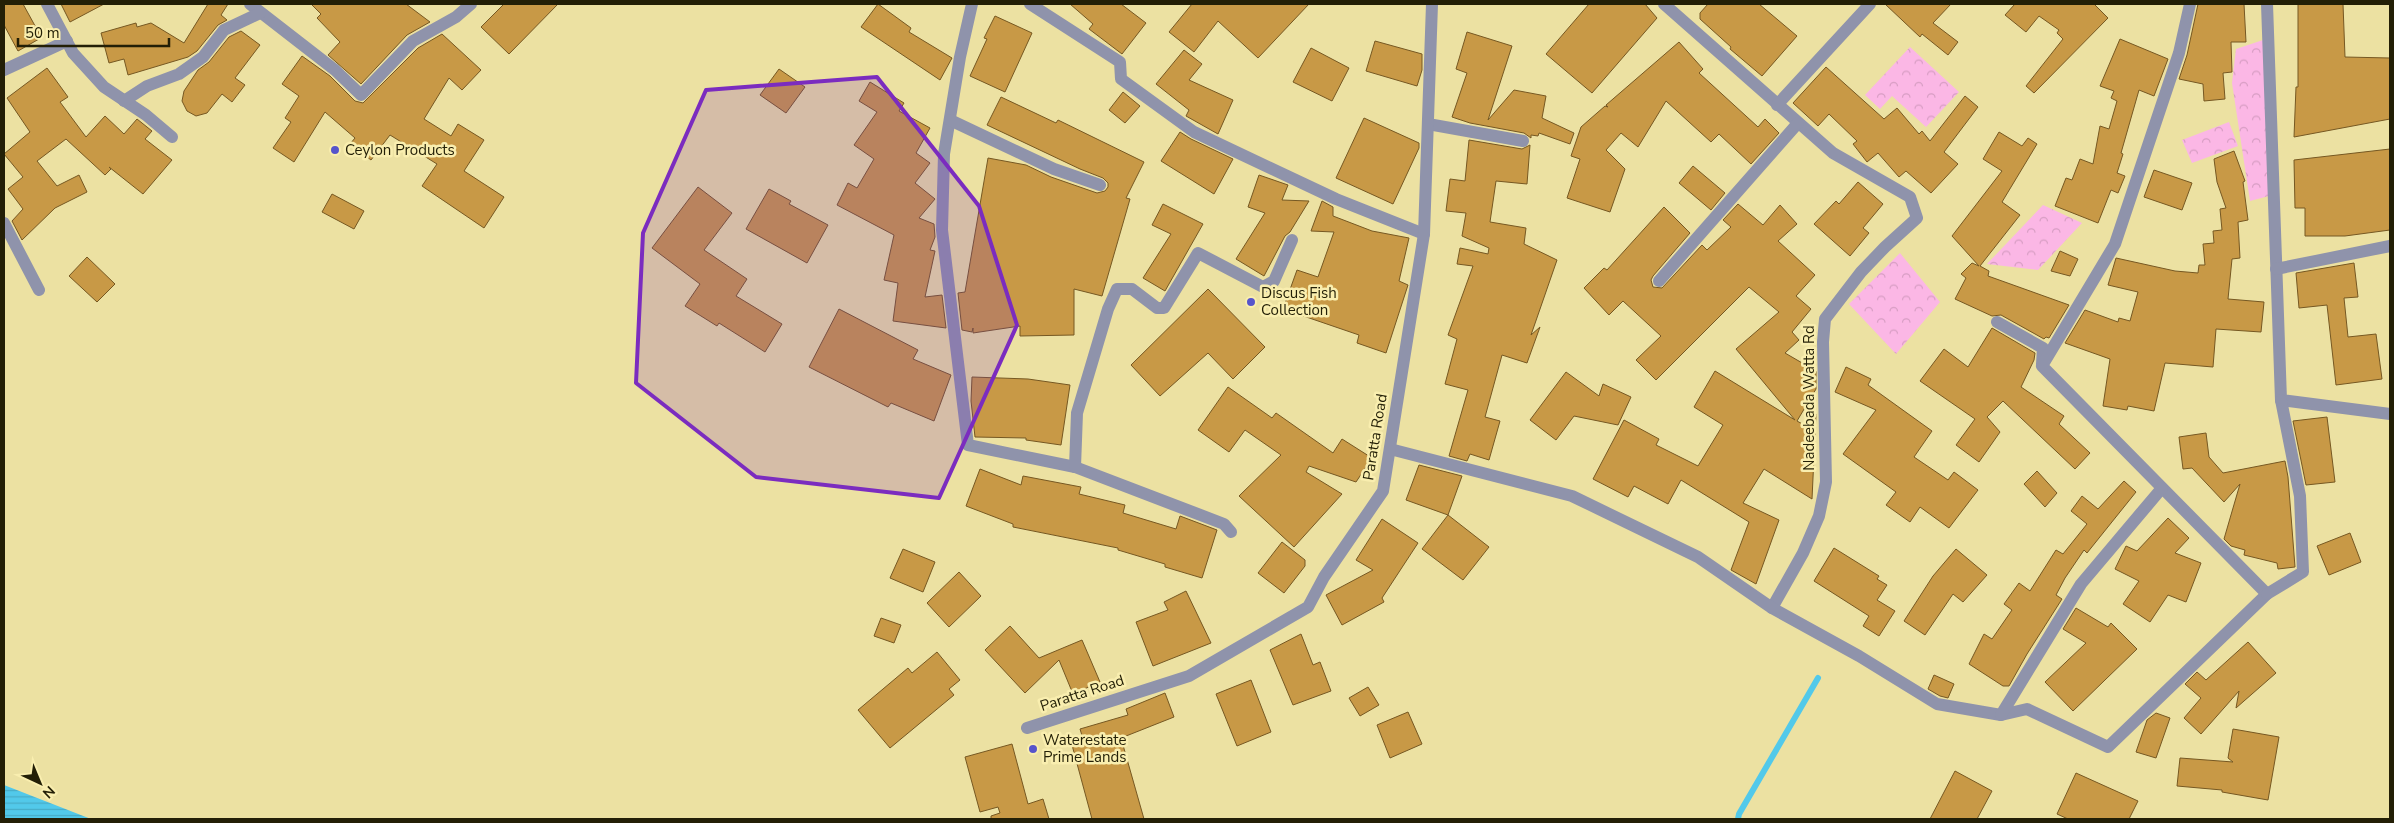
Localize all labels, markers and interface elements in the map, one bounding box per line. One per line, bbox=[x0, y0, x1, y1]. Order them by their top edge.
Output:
scale bar bbox=[18, 15, 169, 47]
text: 50 m bbox=[25, 23, 60, 43]
place label: Ceylon Products bbox=[345, 140, 455, 160]
marker: Ceylon Products bbox=[329, 144, 341, 156]
place label: Discus Fish Collection bbox=[1261, 283, 1337, 320]
marker: Discus Fish Collection bbox=[1245, 296, 1257, 308]
street label: Nadeebada Watta Rd bbox=[1799, 325, 1819, 471]
street label: Paratta Road bbox=[1358, 392, 1392, 482]
street label: Paratta Road bbox=[1037, 670, 1127, 716]
place label: Waterestate Prime Lands bbox=[1043, 730, 1127, 767]
marker: Waterestate Prime Lands bbox=[1027, 743, 1039, 755]
north arrow bbox=[15, 758, 65, 808]
text: N bbox=[38, 782, 59, 802]

